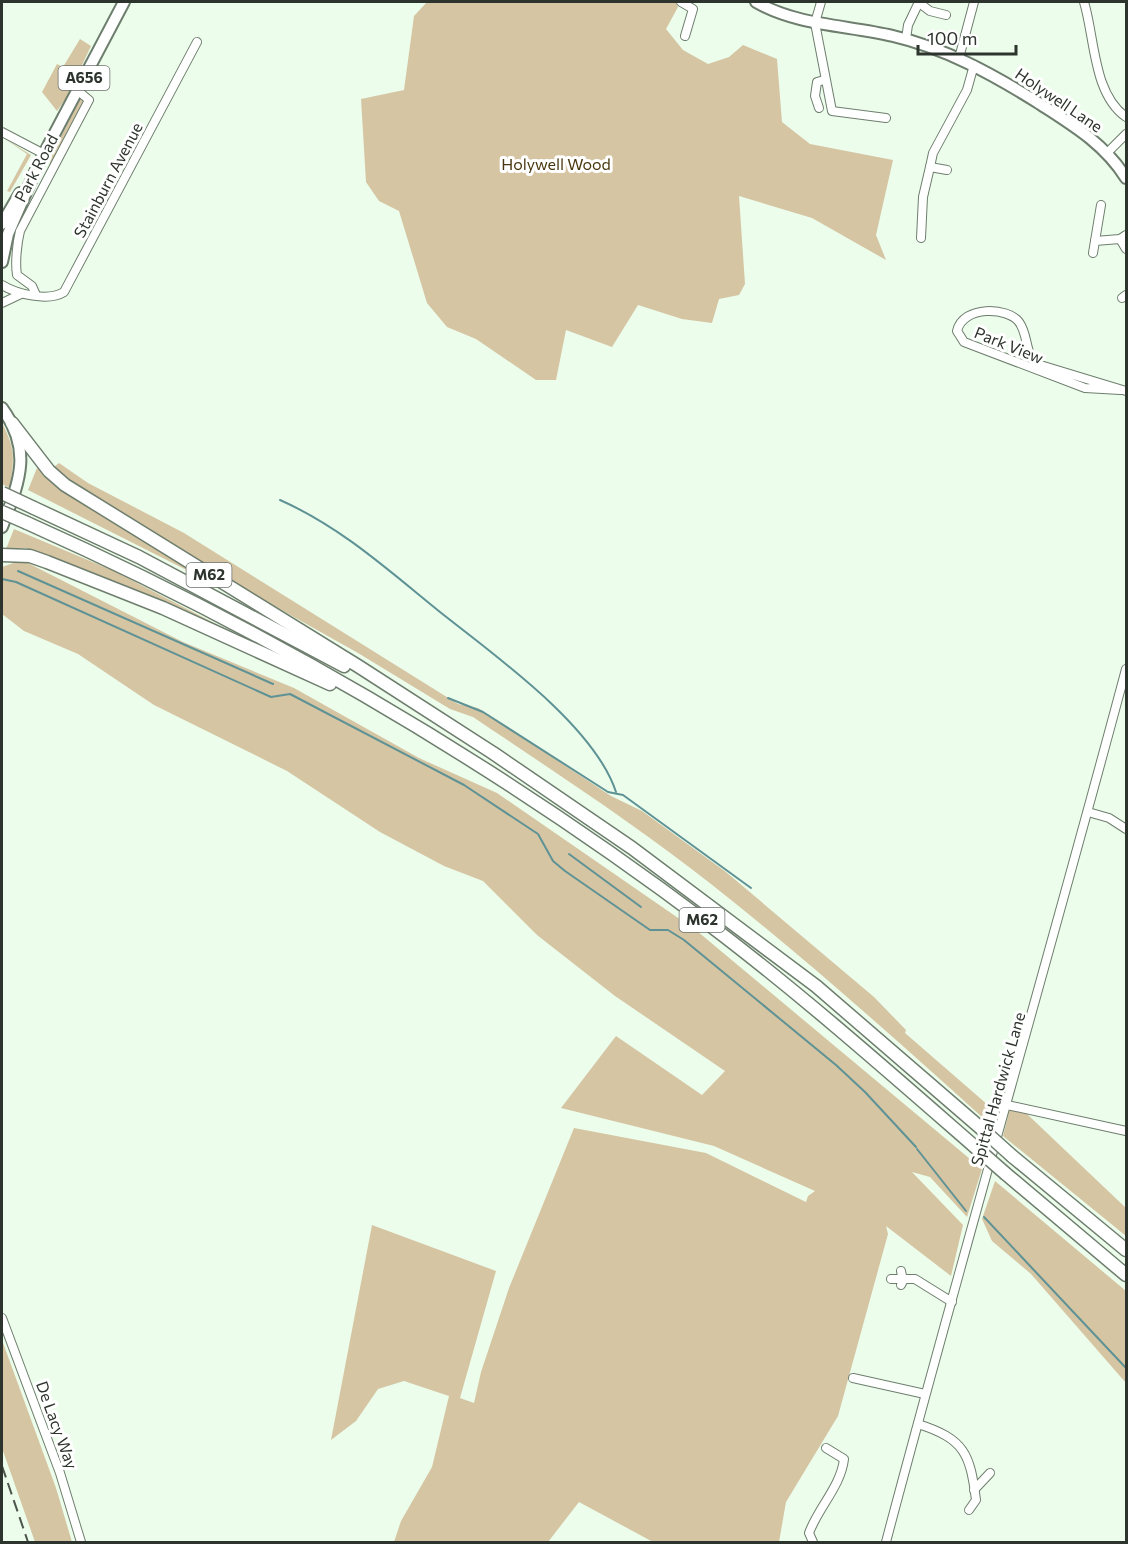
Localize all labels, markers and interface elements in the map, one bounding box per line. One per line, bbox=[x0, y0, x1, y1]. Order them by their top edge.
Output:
scale bar bbox=[918, 18, 1016, 56]
text: 100 m bbox=[927, 27, 977, 49]
street label: Holywell Lane bbox=[1012, 63, 1107, 136]
road number: A656 bbox=[58, 66, 110, 90]
street label: Stainburn Avenue bbox=[69, 119, 146, 241]
street label: Park Road bbox=[10, 131, 61, 205]
park label: Holywell Wood bbox=[501, 154, 611, 173]
street label: Park View bbox=[972, 322, 1047, 367]
road number: M62 bbox=[186, 563, 232, 587]
road number: M62 bbox=[680, 908, 724, 932]
street label: Spittal Hardwick Lane bbox=[966, 1010, 1029, 1168]
street label: De Lacy Way bbox=[33, 1378, 82, 1471]

